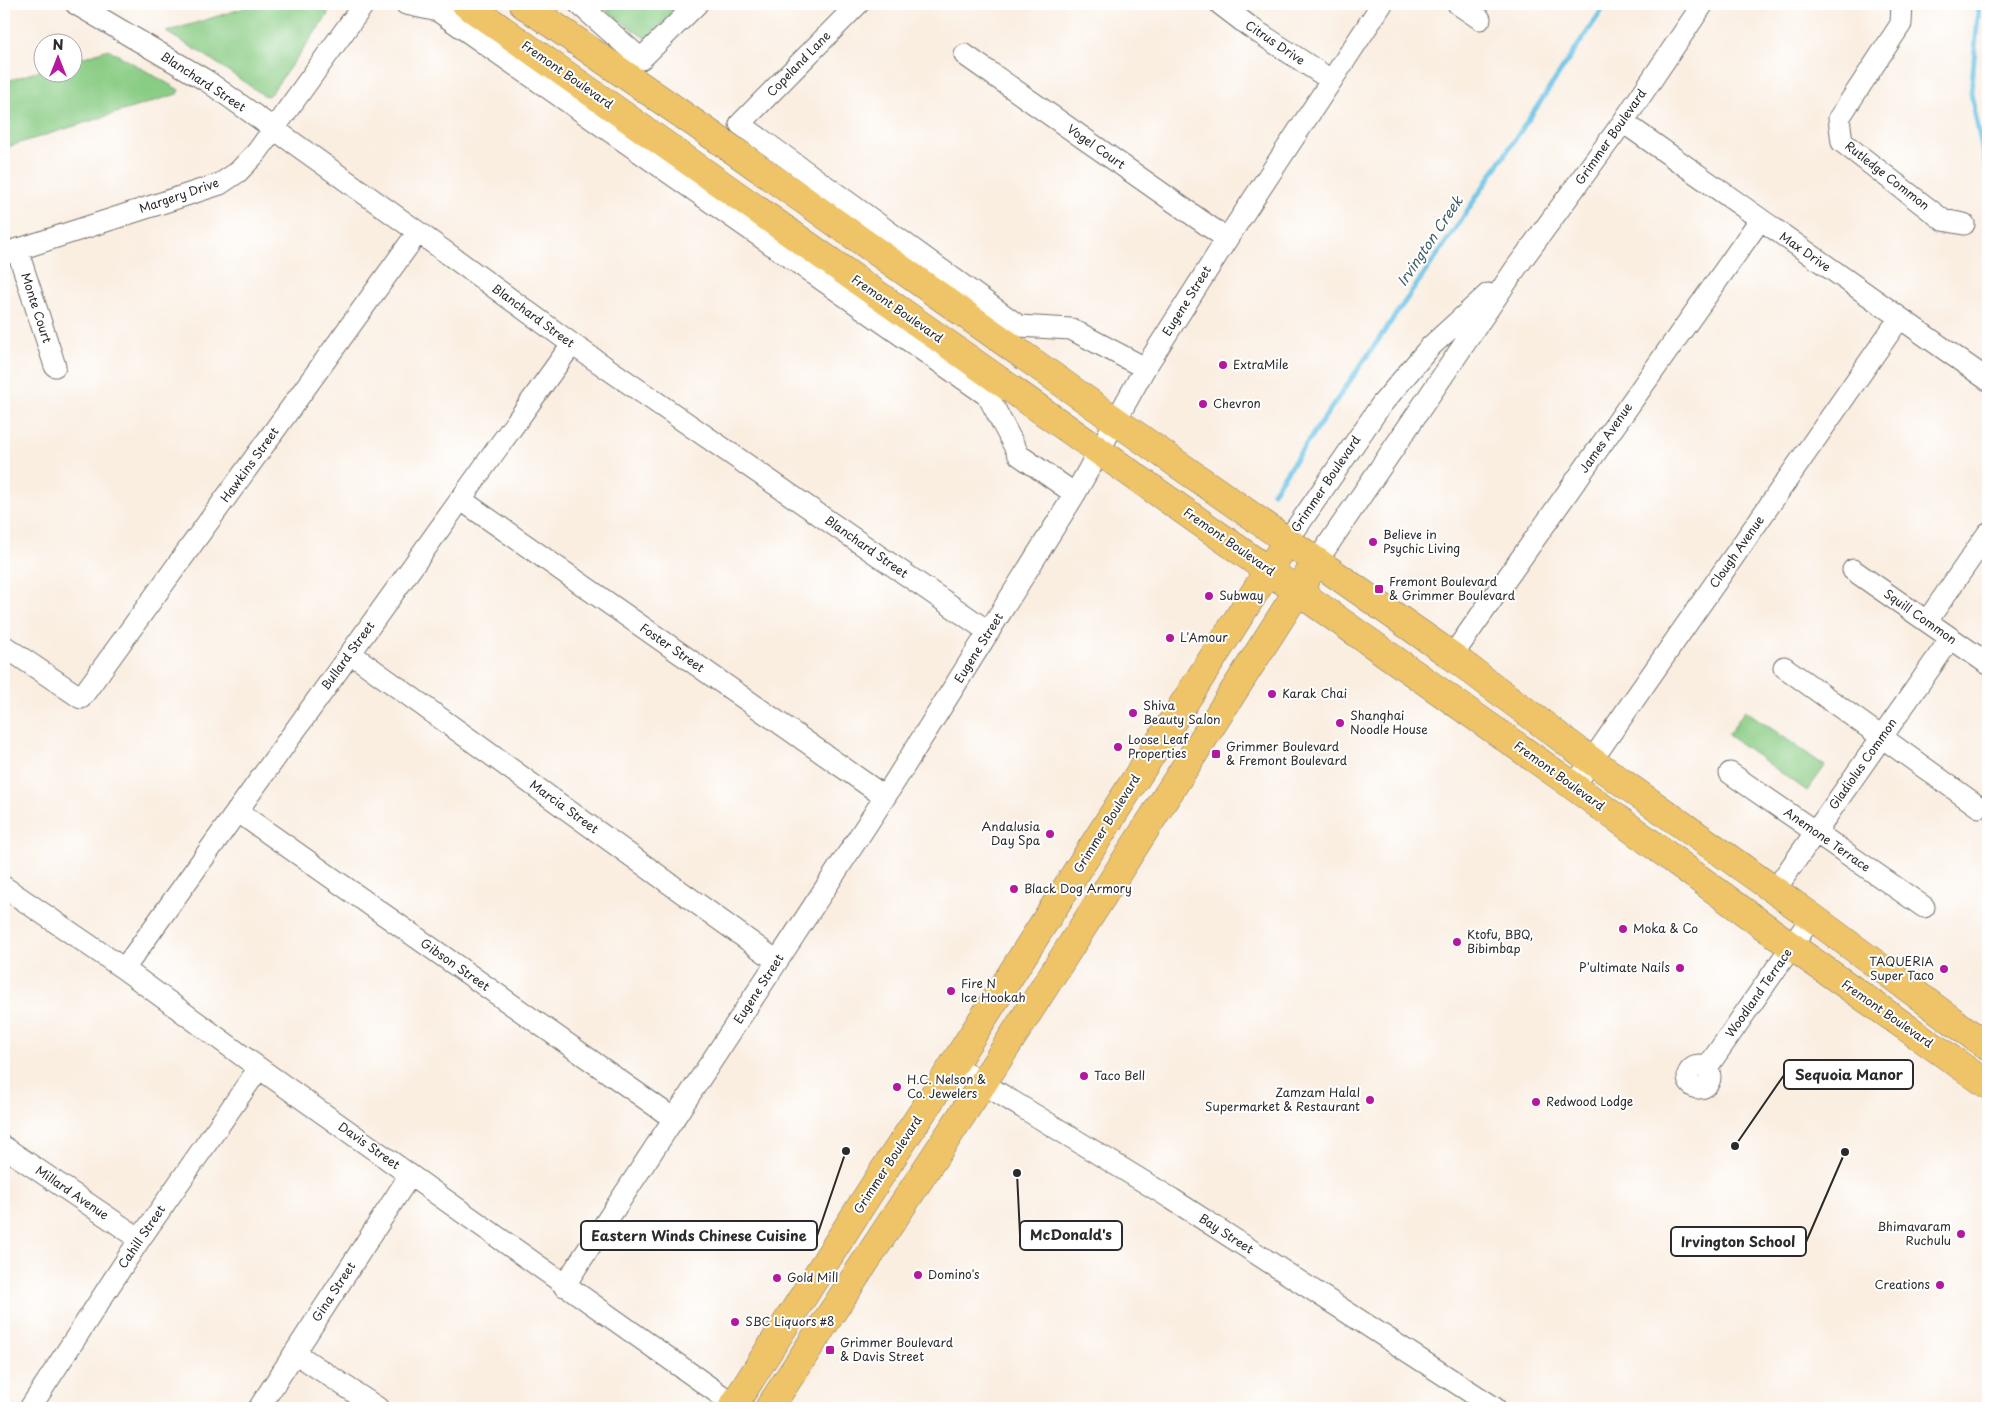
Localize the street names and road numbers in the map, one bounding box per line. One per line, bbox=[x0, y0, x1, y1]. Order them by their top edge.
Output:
street label: Citrus Drive bbox=[1242, 16, 1309, 69]
street label: Copeland Lane bbox=[762, 26, 835, 100]
street label: Fremont Boulevard bbox=[518, 36, 618, 113]
street label: Blanchard Street bbox=[157, 47, 250, 116]
street label: Grimmer Boulevard bbox=[1570, 84, 1650, 188]
street label: Vogel Court bbox=[1064, 120, 1129, 173]
street label: Rutledge Common bbox=[1842, 137, 1934, 214]
street label: Margery Drive bbox=[136, 173, 221, 217]
street label: Max Drive bbox=[1776, 227, 1835, 275]
street label: Eugene Street bbox=[1157, 262, 1215, 339]
street label: Monte Court bbox=[17, 270, 57, 345]
street label: Fremont Boulevard bbox=[848, 270, 948, 347]
street label: Blanchard Street bbox=[488, 279, 579, 351]
street label: James Avenue bbox=[1574, 398, 1636, 476]
street label: Hawkins Street bbox=[216, 423, 283, 506]
street label: Grimmer Boulevard bbox=[1286, 431, 1365, 535]
street label: Fremont Boulevard bbox=[1180, 503, 1280, 580]
street label: Blanchard Street bbox=[821, 511, 912, 582]
street label: Clough Avenue bbox=[1705, 511, 1768, 591]
street label: Squill Common bbox=[1880, 584, 1961, 648]
street label: Eugene Street bbox=[949, 609, 1007, 686]
street label: Bullard Street bbox=[316, 617, 378, 693]
street label: Foster Street bbox=[637, 618, 709, 676]
street label: Gladiolus Common bbox=[1824, 714, 1900, 813]
street label: Fremont Boulevard bbox=[1511, 736, 1609, 815]
street label: Grimmer Boulevard bbox=[1069, 770, 1144, 876]
street label: Marcia Street bbox=[526, 775, 603, 837]
street label: Anemone Terrace bbox=[1781, 803, 1874, 876]
street label: Gibson Street bbox=[417, 934, 494, 995]
street label: Woodland Terrace bbox=[1721, 944, 1796, 1041]
street label: Eugene Street bbox=[729, 950, 788, 1027]
street label: Fremont Boulevard bbox=[1838, 975, 1938, 1052]
street label: Grimmer Boulevard bbox=[849, 1112, 926, 1217]
street label: Davis Street bbox=[335, 1117, 404, 1173]
street label: Millard Avenue bbox=[32, 1161, 113, 1224]
street label: Cahill Street bbox=[113, 1201, 169, 1272]
street label: Bay Street bbox=[1196, 1209, 1257, 1258]
street label: Gina Street bbox=[307, 1258, 359, 1325]

